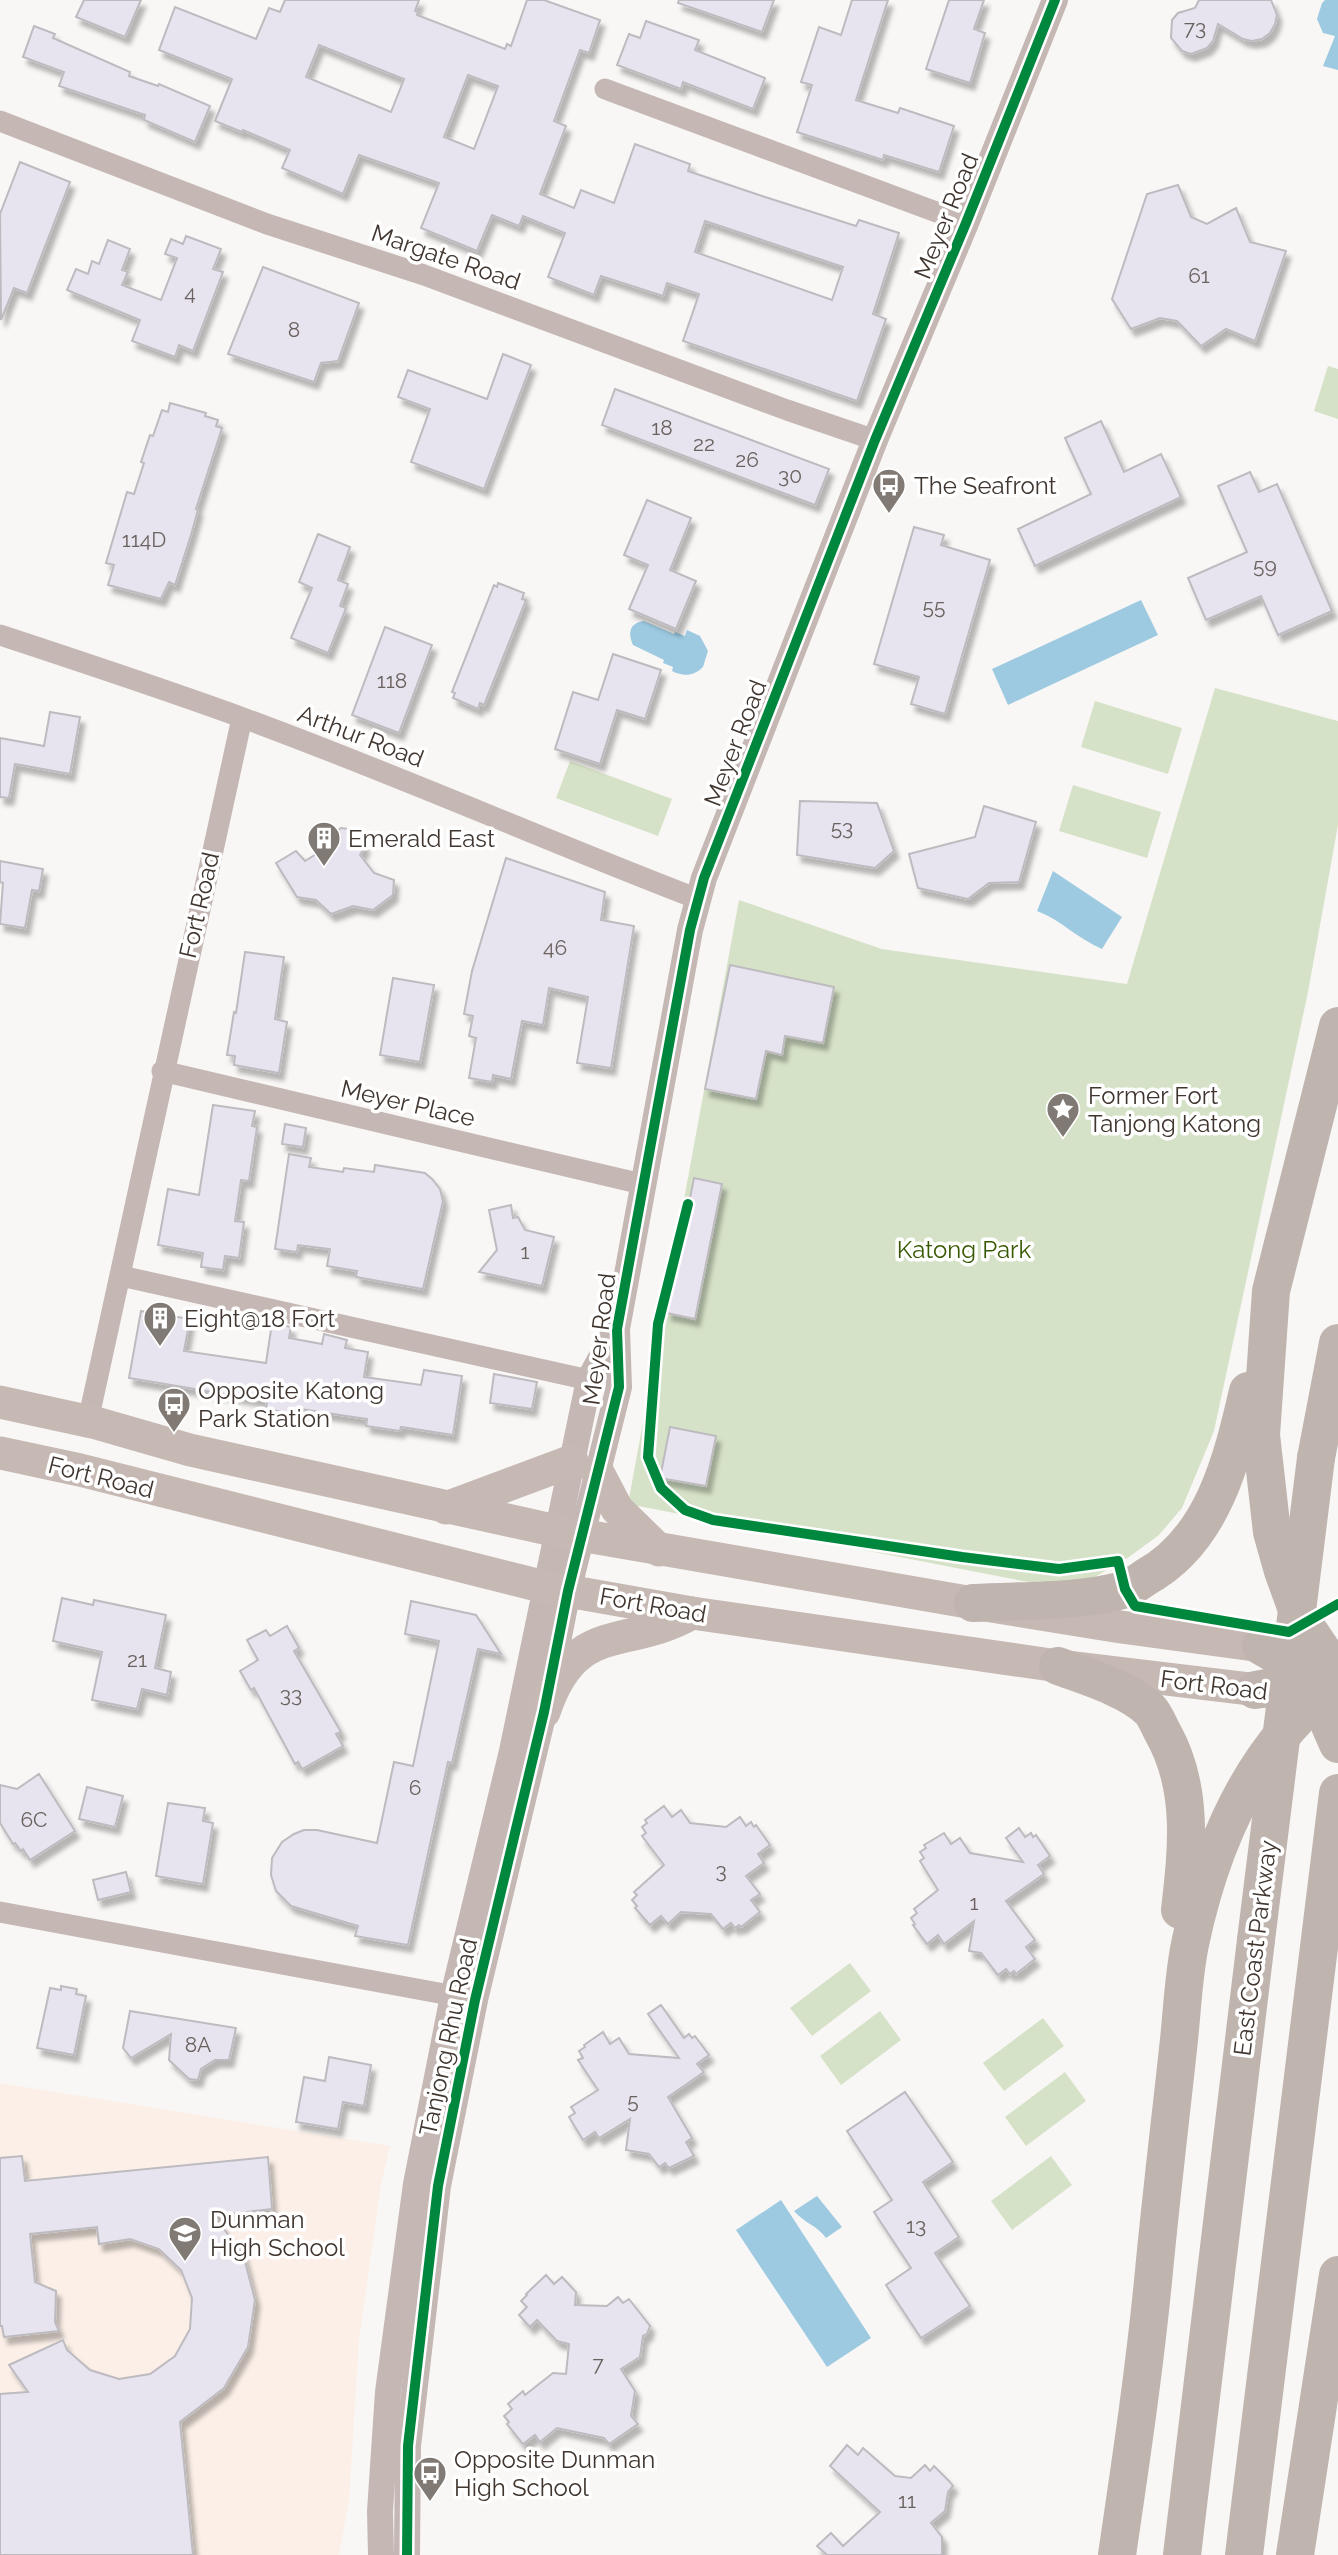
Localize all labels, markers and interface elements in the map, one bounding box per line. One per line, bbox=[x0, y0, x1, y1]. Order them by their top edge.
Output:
house number: 73 bbox=[1184, 15, 1206, 40]
street label: Meyer Road bbox=[908, 149, 984, 283]
street label: Margate Road bbox=[368, 218, 524, 296]
house number: 61 bbox=[1188, 263, 1210, 288]
house number: 4 bbox=[184, 280, 196, 305]
house number: 8 bbox=[288, 317, 300, 342]
house number: 18 bbox=[651, 415, 673, 440]
house number: 22 bbox=[693, 431, 715, 456]
house number: 26 bbox=[735, 447, 759, 472]
house number: 30 bbox=[778, 463, 802, 488]
bus stop icon: The Seafront bbox=[870, 466, 908, 515]
place label: The Seafront bbox=[914, 471, 1057, 500]
house number: 114D bbox=[122, 527, 166, 552]
house number: 59 bbox=[1253, 553, 1277, 578]
house number: 55 bbox=[923, 594, 945, 619]
house number: 118 bbox=[377, 668, 407, 693]
street label: Meyer Road bbox=[698, 676, 772, 810]
street label: Arthur Road bbox=[294, 699, 428, 773]
house number: 53 bbox=[831, 815, 853, 840]
building icon: Emerald East bbox=[305, 819, 343, 868]
place label: Emerald East bbox=[348, 824, 495, 853]
street label: Fort Road bbox=[173, 849, 225, 961]
house number: 46 bbox=[543, 935, 567, 960]
street label: Meyer Place bbox=[338, 1073, 478, 1133]
place label: Former Fort Tanjong Katong bbox=[1088, 1081, 1261, 1138]
place icon: Former Fort Tanjong Katong bbox=[1044, 1090, 1082, 1139]
park label: Katong Park bbox=[897, 1235, 1032, 1264]
house number: 1 bbox=[521, 1239, 530, 1264]
street label: Meyer Road bbox=[577, 1271, 621, 1407]
building icon: Eight@18 Fort bbox=[141, 1299, 179, 1348]
place label: Eight@18 Fort bbox=[184, 1304, 335, 1333]
place label: Opposite Katong Park Station bbox=[198, 1376, 384, 1433]
bus stop icon: Opposite Katong Park Station bbox=[155, 1385, 193, 1434]
street label: Fort Road bbox=[45, 1450, 157, 1504]
street label: Fort Road bbox=[597, 1581, 709, 1629]
house number: 21 bbox=[127, 1647, 147, 1672]
street label: Fort Road bbox=[1159, 1664, 1269, 1706]
house number: 33 bbox=[280, 1682, 302, 1707]
house number: 6 bbox=[409, 1775, 421, 1800]
house number: 6C bbox=[20, 1807, 48, 1832]
street label: East Coast Parkway bbox=[1227, 1839, 1283, 2057]
house number: 3 bbox=[715, 1858, 727, 1883]
house number: 1 bbox=[970, 1890, 979, 1915]
street label: Tanjong Rhu Road bbox=[413, 1936, 483, 2138]
house number: 8A bbox=[185, 2032, 211, 2057]
house number: 5 bbox=[627, 2088, 639, 2113]
place label: Dunman High School bbox=[210, 2205, 345, 2262]
house number: 13 bbox=[906, 2213, 926, 2238]
school or university icon: Dunman High School bbox=[166, 2214, 204, 2263]
house number: 7 bbox=[592, 2351, 604, 2376]
place label: Opposite Dunman High School bbox=[454, 2445, 655, 2502]
bus stop icon: Opposite Dunman High School bbox=[411, 2454, 449, 2503]
house number: 11 bbox=[898, 2488, 916, 2513]

